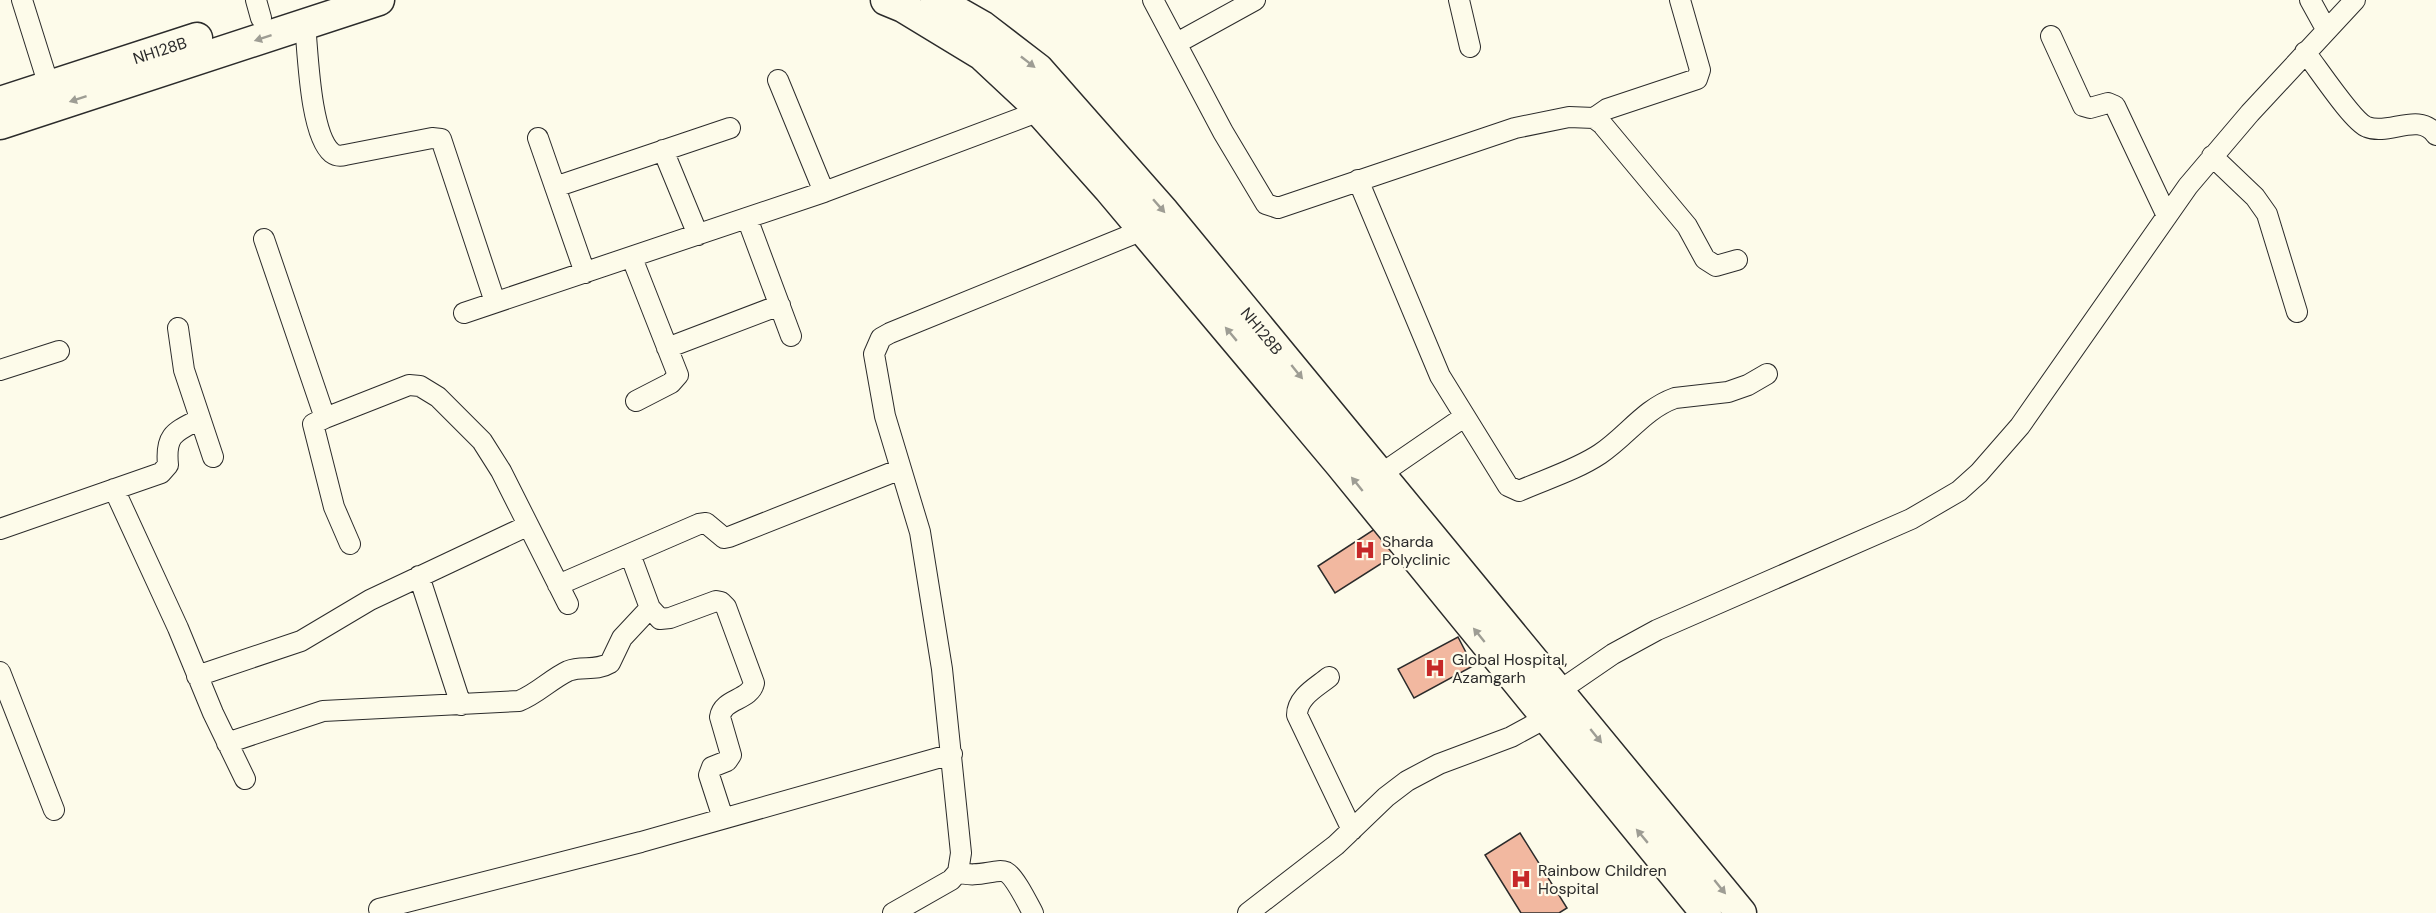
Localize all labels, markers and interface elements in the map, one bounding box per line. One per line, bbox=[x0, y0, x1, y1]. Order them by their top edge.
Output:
street label: NH128B bbox=[130, 32, 189, 69]
one-way arrow bbox=[254, 34, 272, 43]
one-way arrow bbox=[1020, 55, 1036, 68]
one-way arrow bbox=[69, 94, 87, 104]
one-way arrow bbox=[1152, 198, 1165, 213]
street label: NH128B bbox=[1236, 303, 1287, 359]
one-way arrow bbox=[1225, 326, 1238, 342]
one-way arrow bbox=[1290, 364, 1303, 380]
one-way arrow bbox=[1350, 476, 1363, 492]
place label: Sharda Polyclinic bbox=[1382, 531, 1451, 570]
hospital icon: Sharda Polyclinic bbox=[1353, 538, 1377, 562]
one-way arrow bbox=[1474, 628, 1486, 643]
place label: Global Hospital, Azamgarh bbox=[1452, 649, 1568, 688]
hospital icon: Global Hospital, Azamgarh bbox=[1423, 656, 1447, 680]
one-way arrow bbox=[1590, 728, 1603, 744]
one-way arrow bbox=[1637, 828, 1649, 843]
place label: Rainbow Children Hospital bbox=[1538, 860, 1667, 899]
hospital icon: Rainbow Children Hospital bbox=[1509, 867, 1533, 891]
one-way arrow bbox=[1713, 879, 1726, 895]

